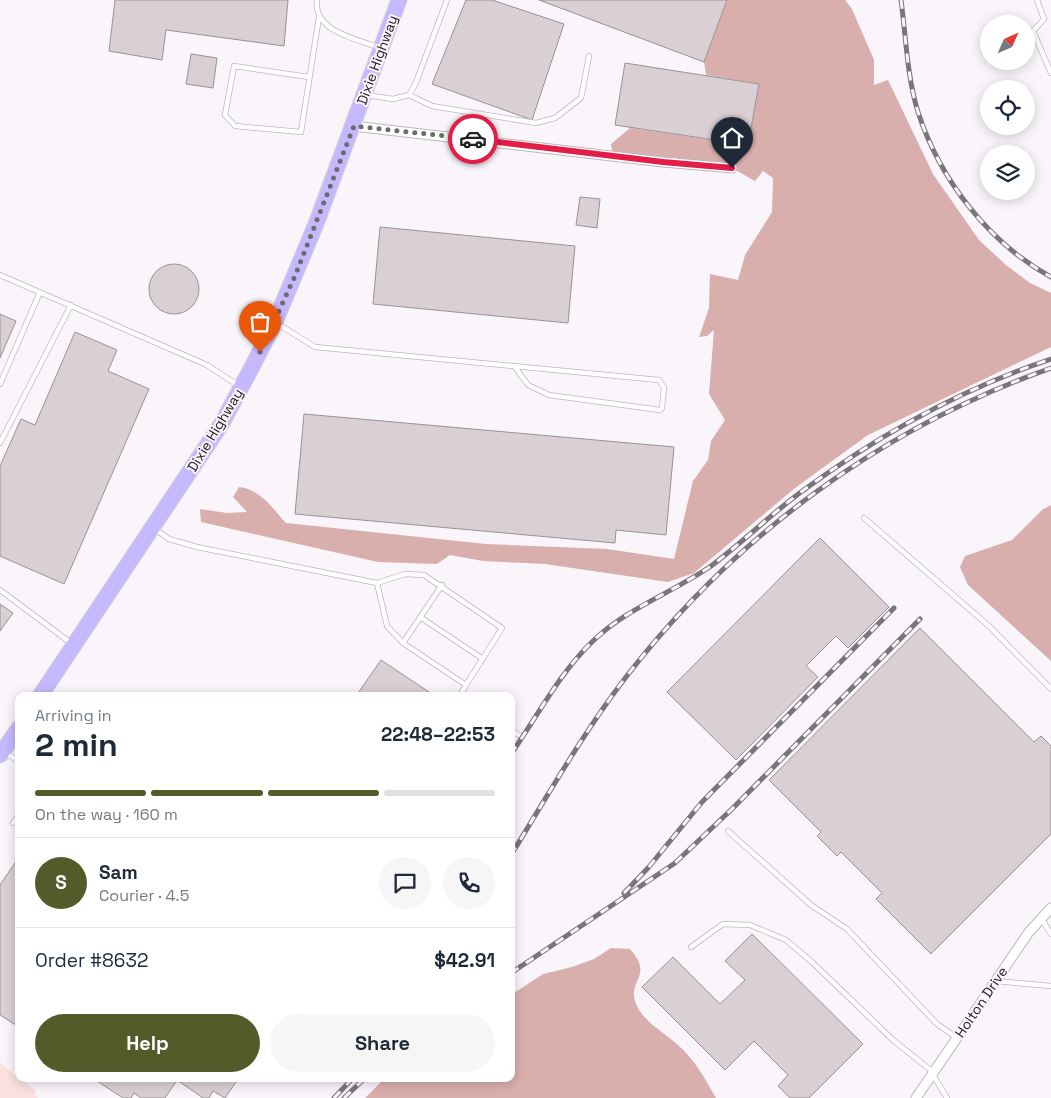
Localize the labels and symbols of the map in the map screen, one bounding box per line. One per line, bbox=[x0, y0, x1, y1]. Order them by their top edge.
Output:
street label: Dixie Highway bbox=[352, 13, 402, 107]
north arrow bbox=[980, 15, 1035, 70]
courier bbox=[448, 114, 498, 164]
pin bbox=[711, 117, 753, 168]
pin bbox=[239, 301, 281, 352]
street label: Dixie Highway bbox=[183, 385, 247, 475]
street label: Holton Drive bbox=[951, 963, 1011, 1041]

